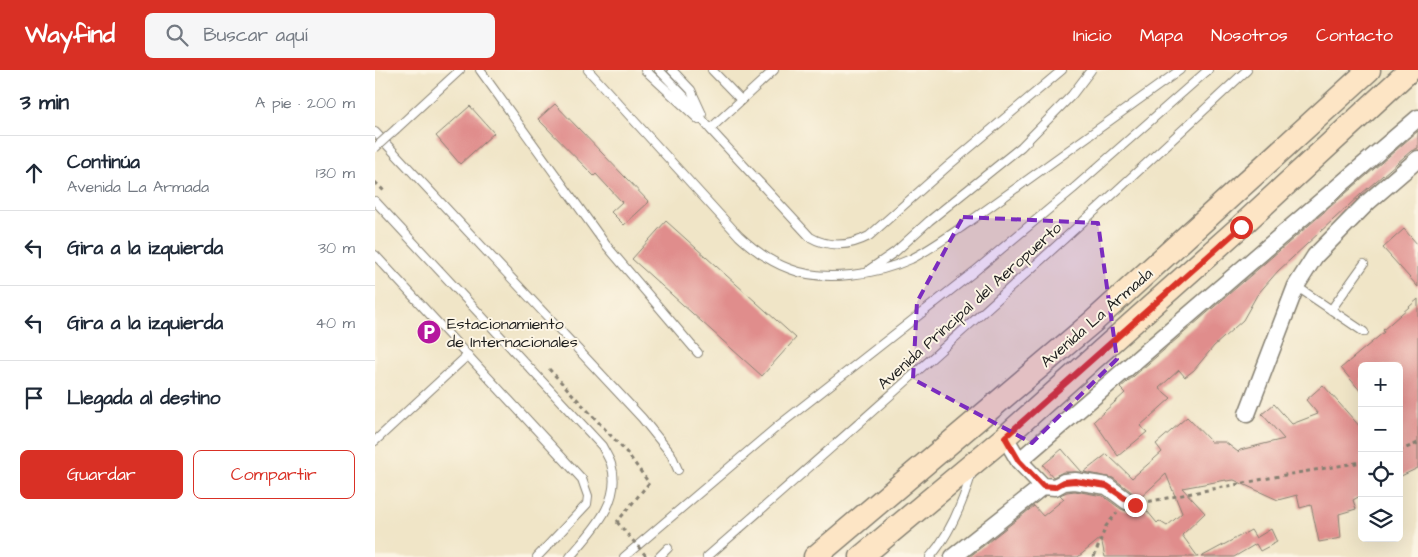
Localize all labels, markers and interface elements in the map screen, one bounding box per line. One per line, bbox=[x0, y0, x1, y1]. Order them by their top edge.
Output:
search box bbox=[145, 13, 495, 58]
text: Wayfind bbox=[25, 18, 115, 52]
icon: search bbox=[163, 21, 191, 49]
text: Buscar aquí bbox=[203, 22, 308, 49]
text: Inicio bbox=[1073, 23, 1112, 48]
text: Mapa bbox=[1140, 23, 1183, 48]
text: Nosotros bbox=[1211, 23, 1288, 48]
text: Contacto bbox=[1316, 23, 1393, 48]
text: 3 min bbox=[20, 88, 69, 117]
text: A pie · 200 m bbox=[255, 92, 355, 114]
text: Continúa bbox=[67, 149, 140, 176]
icon: ahead bbox=[20, 159, 48, 187]
text: 130 m bbox=[316, 162, 355, 184]
text: Avenida La Armada bbox=[67, 176, 209, 198]
route start bbox=[1230, 216, 1253, 239]
street label: Avenida Principal del Aeropuerto bbox=[873, 217, 1067, 394]
icon: left bbox=[20, 234, 48, 262]
text: Gira a la izquierda bbox=[67, 235, 223, 262]
text: 30 m bbox=[318, 237, 355, 259]
street label: Avenida La Armada bbox=[1036, 263, 1157, 373]
icon: left bbox=[20, 309, 48, 337]
text: Gira a la izquierda bbox=[67, 310, 223, 337]
text: 40 m bbox=[315, 312, 355, 334]
place label: Estacionamiento de Internacionales bbox=[447, 313, 578, 353]
parking icon: Estacionamiento de Internacionales bbox=[416, 319, 442, 345]
map controls bbox=[1358, 362, 1403, 542]
button: + bbox=[1358, 362, 1403, 407]
icon: arrive bbox=[20, 384, 48, 412]
text: Llegada al destino bbox=[67, 385, 220, 412]
button: − bbox=[1358, 407, 1403, 452]
button: Guardar bbox=[20, 450, 183, 499]
button: Compartir bbox=[193, 450, 355, 499]
button: locate bbox=[1358, 452, 1403, 497]
route end bbox=[1124, 494, 1147, 517]
button: layers bbox=[1358, 497, 1403, 542]

